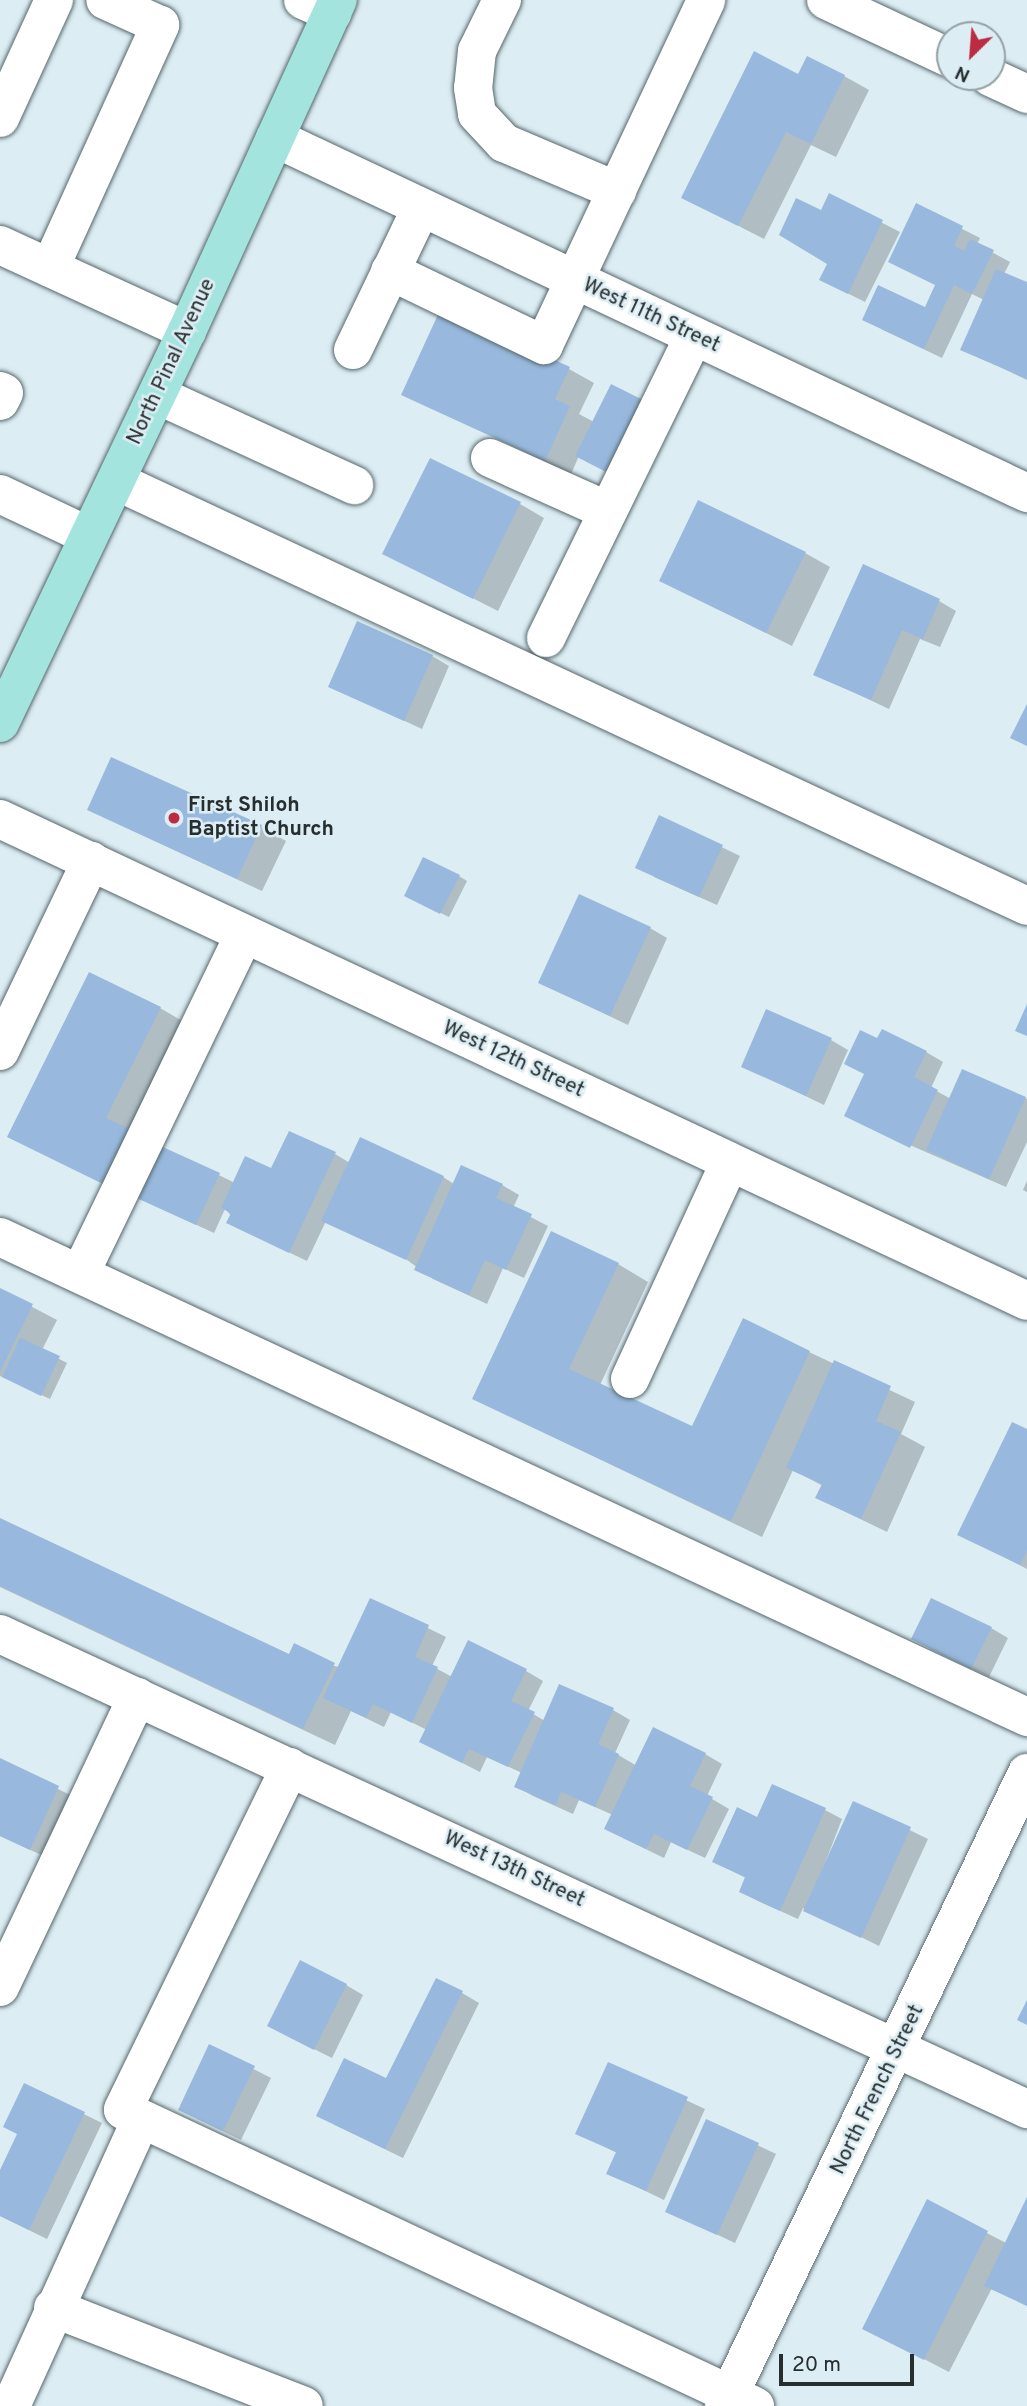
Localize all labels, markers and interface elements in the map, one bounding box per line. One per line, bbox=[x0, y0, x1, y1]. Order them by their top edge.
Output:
north arrow bbox=[936, 21, 1006, 91]
text: N bbox=[952, 59, 974, 87]
street label: West 11th Street bbox=[578, 273, 724, 359]
street label: North Pinal Avenue bbox=[122, 274, 222, 450]
place label: First Shiloh Baptist Church bbox=[188, 793, 334, 843]
marker: First Shiloh Baptist Church bbox=[166, 810, 182, 826]
street label: West 12th Street bbox=[438, 1016, 588, 1104]
street label: West 13th Street bbox=[439, 1826, 589, 1914]
street label: North French Street bbox=[826, 2001, 930, 2179]
scale bar bbox=[782, 2340, 917, 2384]
text: 20 m bbox=[792, 2352, 841, 2379]

